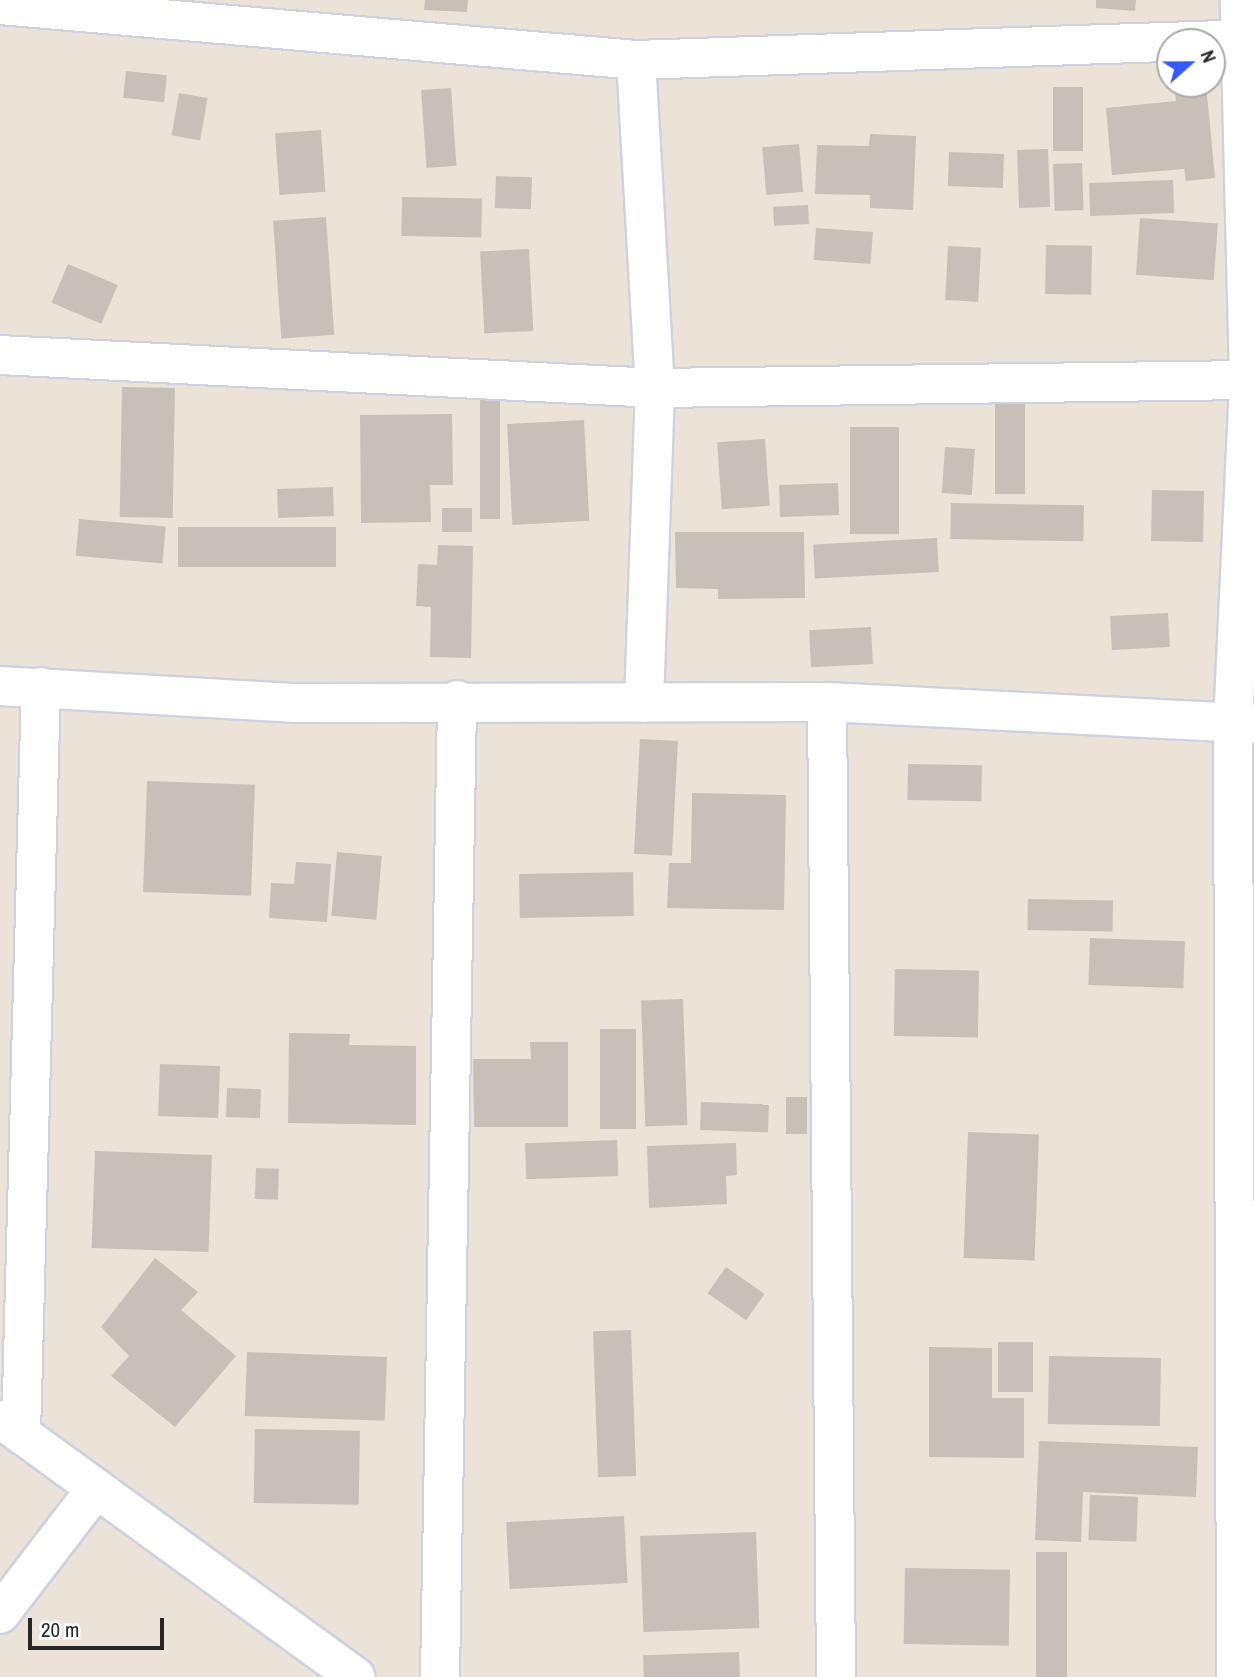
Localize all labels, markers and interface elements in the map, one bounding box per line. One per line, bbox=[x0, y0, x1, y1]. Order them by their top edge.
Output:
north arrow bbox=[1156, 28, 1226, 98]
text: N bbox=[1195, 46, 1223, 66]
scale bar bbox=[32, 1604, 168, 1648]
text: 20 m bbox=[41, 1615, 79, 1644]

